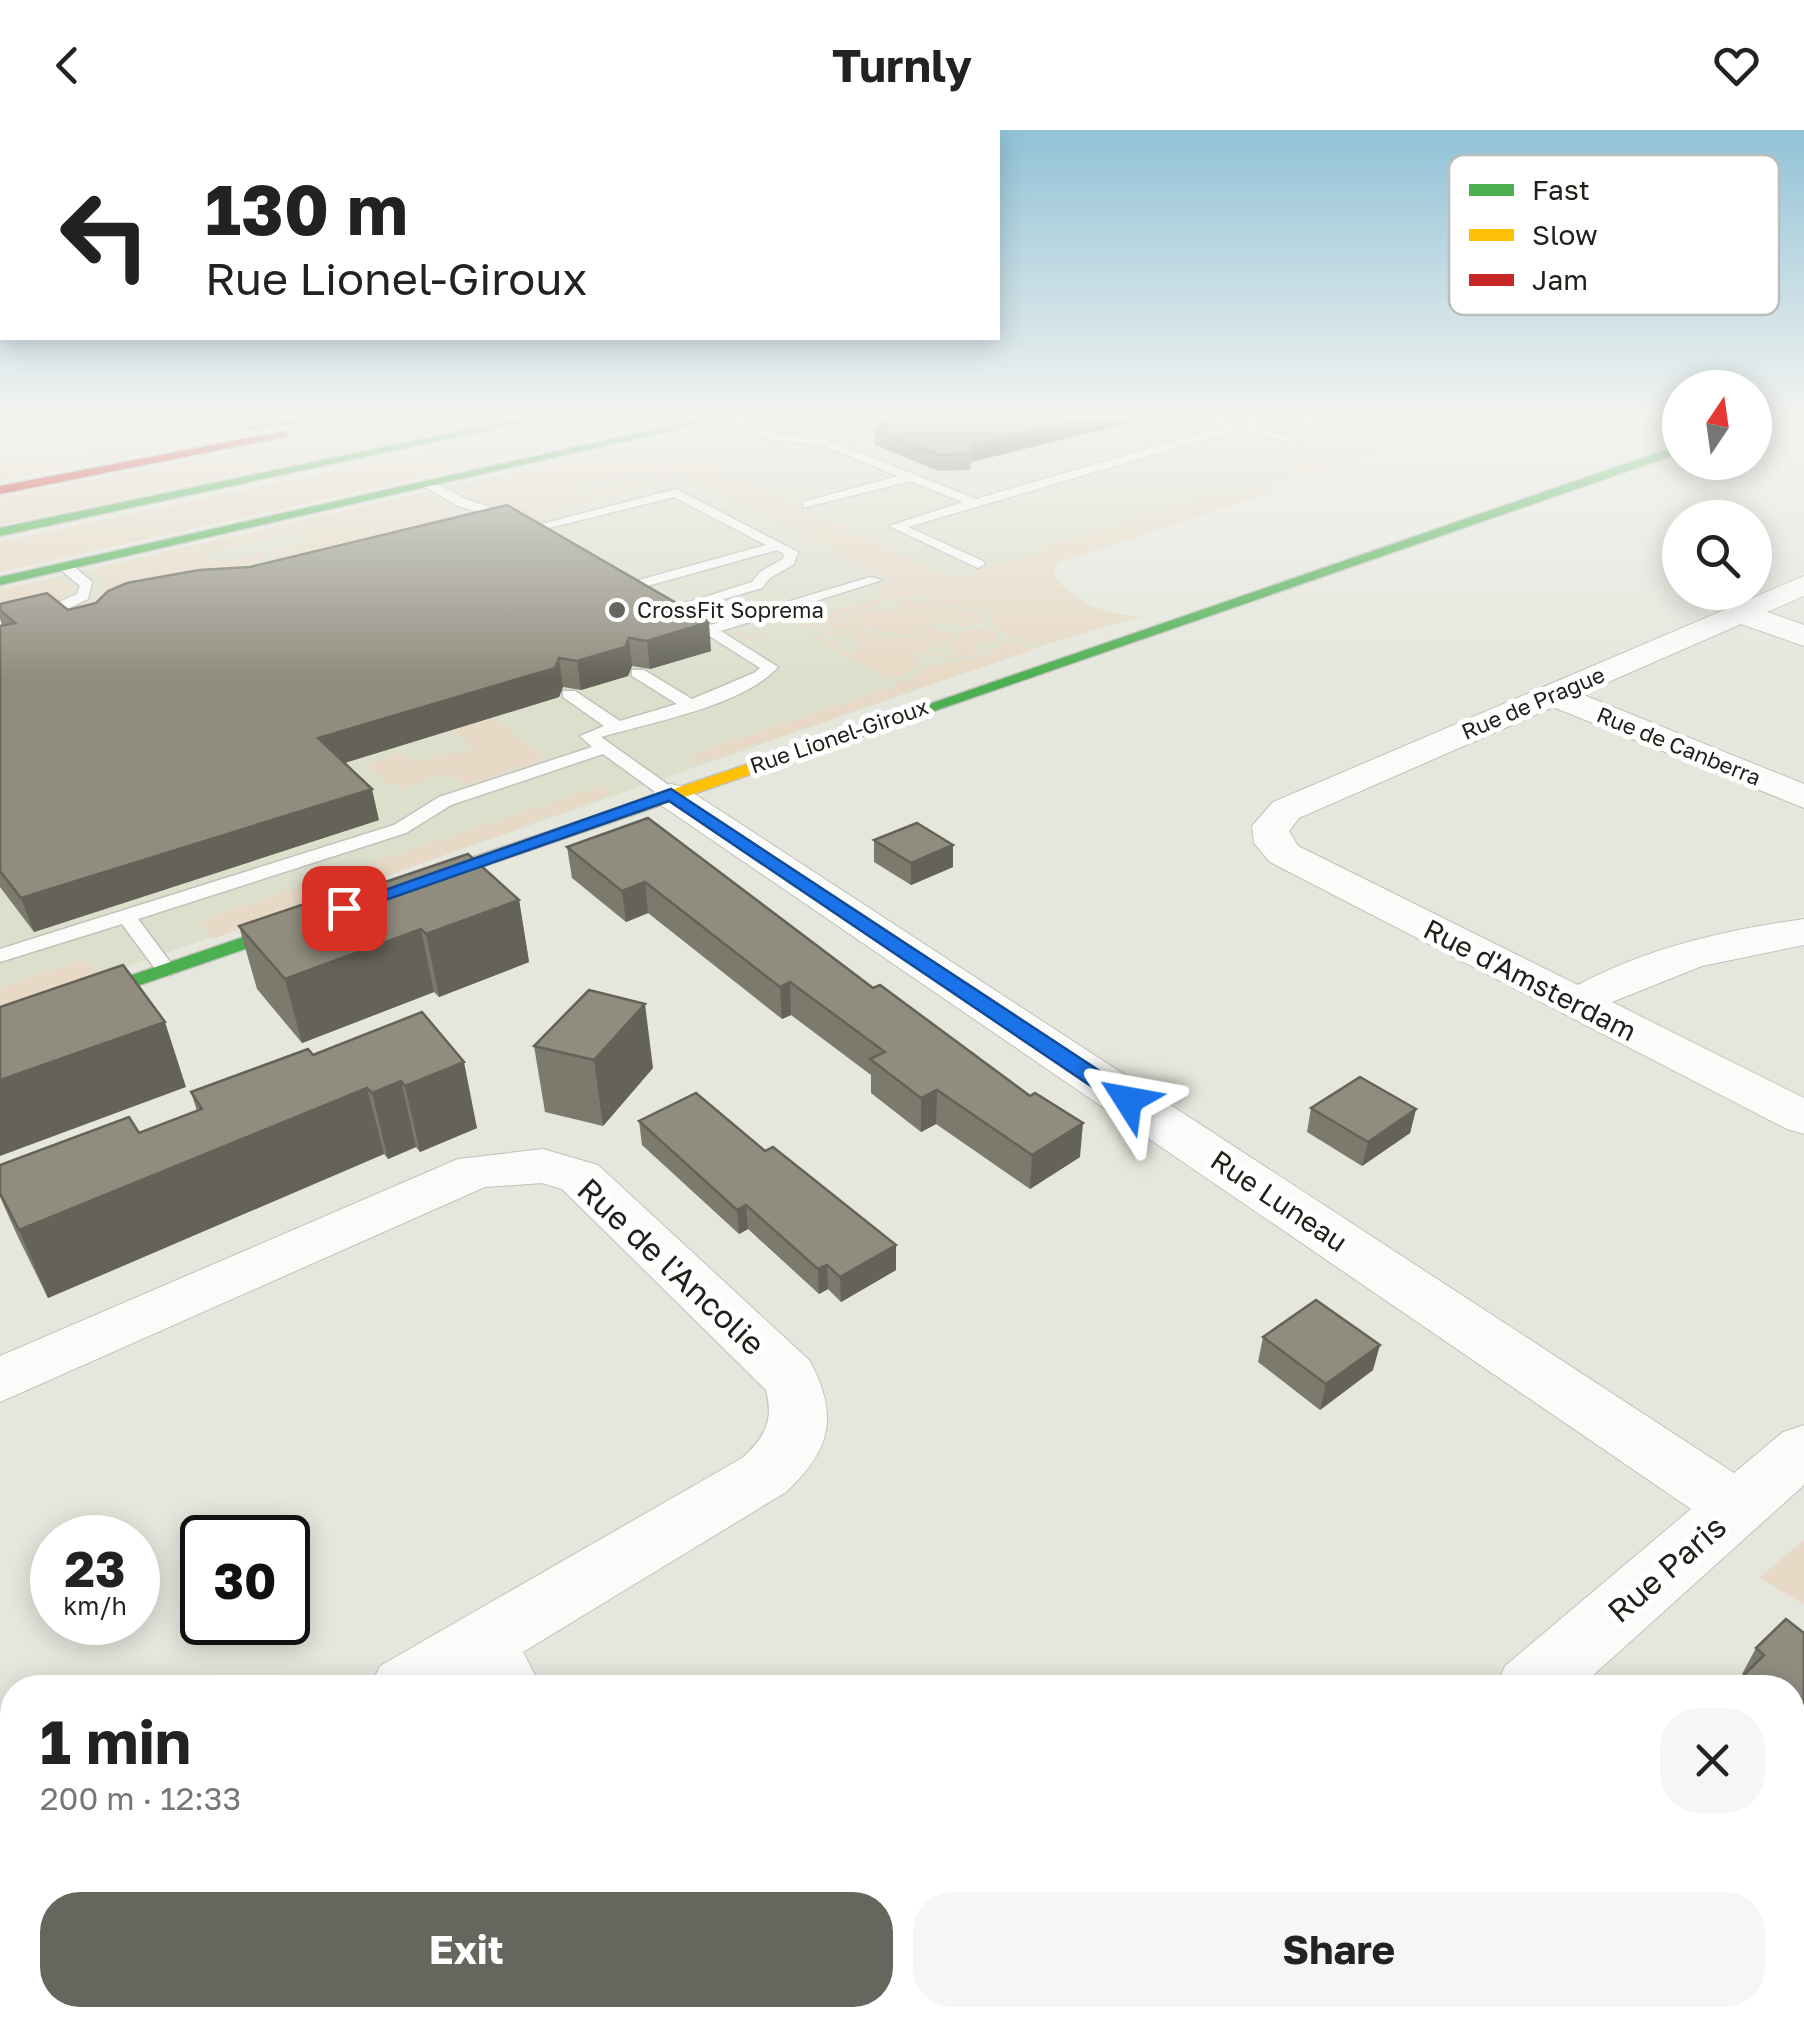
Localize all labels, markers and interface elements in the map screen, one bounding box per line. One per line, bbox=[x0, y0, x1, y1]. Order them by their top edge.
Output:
icon: back bbox=[40, 38, 95, 93]
text: Turnly bbox=[832, 38, 972, 92]
icon: heart bbox=[1709, 38, 1764, 93]
legend bbox=[1449, 155, 1779, 315]
text: 130 m bbox=[205, 166, 408, 250]
icon: left bbox=[40, 170, 170, 300]
text: Fast bbox=[1532, 173, 1590, 206]
text: Slow bbox=[1532, 218, 1598, 251]
text: Rue Lionel-Giroux bbox=[205, 251, 587, 305]
text: Jam bbox=[1532, 263, 1588, 296]
north arrow bbox=[1662, 370, 1772, 480]
map controls bbox=[1662, 370, 1772, 610]
button: search bbox=[1662, 500, 1772, 610]
place label: CrossFit Soprema bbox=[637, 596, 824, 623]
marker: CrossFit Soprema bbox=[606, 599, 628, 621]
street label: Rue de Prague bbox=[1457, 660, 1608, 745]
street label: Rue Lionel-Giroux bbox=[746, 692, 932, 779]
street label: Rue de Canberra bbox=[1593, 700, 1765, 791]
pin bbox=[302, 866, 387, 951]
icon: arrive bbox=[317, 881, 372, 936]
street label: Rue d'Amsterdam bbox=[1418, 912, 1642, 1047]
position arrow bbox=[1076, 1048, 1180, 1152]
street label: Rue Luneau bbox=[1205, 1143, 1354, 1258]
street label: Rue de l'Ancolie bbox=[570, 1170, 773, 1363]
street label: Rue Paris bbox=[1600, 1507, 1733, 1630]
speed limit sign: 30 bbox=[180, 1515, 310, 1645]
text: 23 bbox=[64, 1538, 125, 1598]
text: km/h bbox=[63, 1590, 127, 1621]
text: 1 min bbox=[40, 1705, 191, 1777]
button: close bbox=[1660, 1708, 1765, 1813]
text: 200 m · 12:33 bbox=[40, 1779, 241, 1817]
button: Exit bbox=[40, 1892, 893, 2007]
button: Share bbox=[913, 1892, 1765, 2007]

